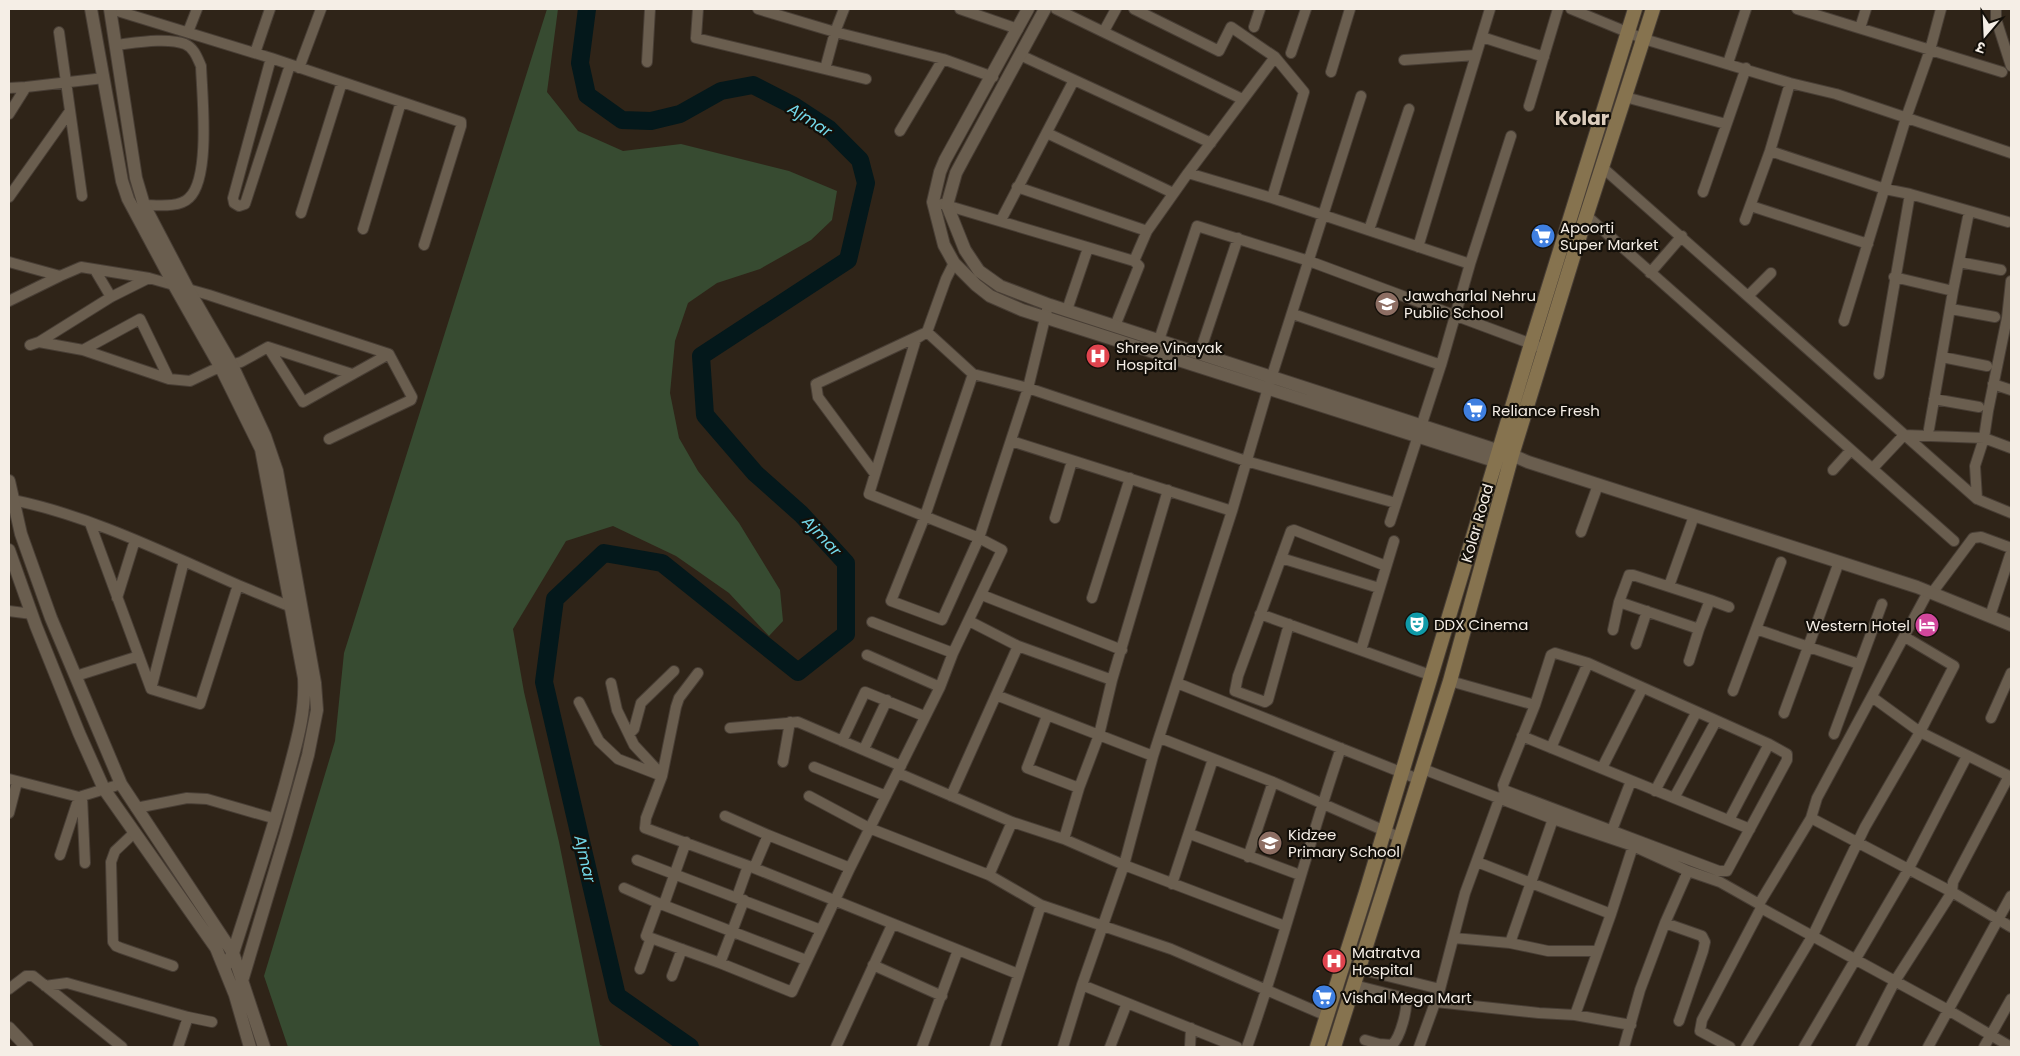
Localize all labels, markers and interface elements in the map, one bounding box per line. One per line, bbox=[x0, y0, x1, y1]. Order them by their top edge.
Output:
north arrow bbox=[1960, 10, 2010, 60]
text: उ bbox=[1973, 36, 1989, 58]
water label: Ajmar bbox=[783, 97, 837, 143]
district label: Kolar bbox=[1555, 104, 1610, 132]
place label: Apoorti Super Market bbox=[1560, 217, 1659, 255]
supermarket icon: Apoorti Super Market bbox=[1530, 223, 1556, 249]
place label: Jawaharlal Nehru Public School bbox=[1404, 285, 1536, 323]
school or university icon: Jawaharlal Nehru Public School bbox=[1374, 291, 1400, 317]
place label: Shree Vinayak Hospital bbox=[1116, 337, 1223, 375]
hospital icon: Shree Vinayak Hospital bbox=[1085, 343, 1111, 369]
supermarket icon: Reliance Fresh bbox=[1462, 397, 1488, 423]
place label: Reliance Fresh bbox=[1492, 400, 1600, 421]
street label: Kolar Road bbox=[1456, 481, 1498, 565]
water label: Ajmar bbox=[797, 510, 847, 562]
theatre icon: DDX Cinema bbox=[1404, 611, 1430, 637]
hotel icon: Western Hotel bbox=[1914, 612, 1940, 638]
place label: DDX Cinema bbox=[1434, 614, 1528, 635]
place label: Western Hotel bbox=[1806, 615, 1910, 636]
place label: Kidzee Primary School bbox=[1288, 824, 1400, 862]
school or university icon: Kidzee Primary School bbox=[1257, 830, 1283, 856]
water label: Ajmar bbox=[568, 832, 602, 886]
place label: Matratva Hospital bbox=[1352, 942, 1420, 980]
hospital icon: Matratva Hospital bbox=[1321, 948, 1347, 974]
supermarket icon: Vishal Mega Mart bbox=[1311, 984, 1337, 1010]
place label: Vishal Mega Mart bbox=[1342, 987, 1472, 1008]

